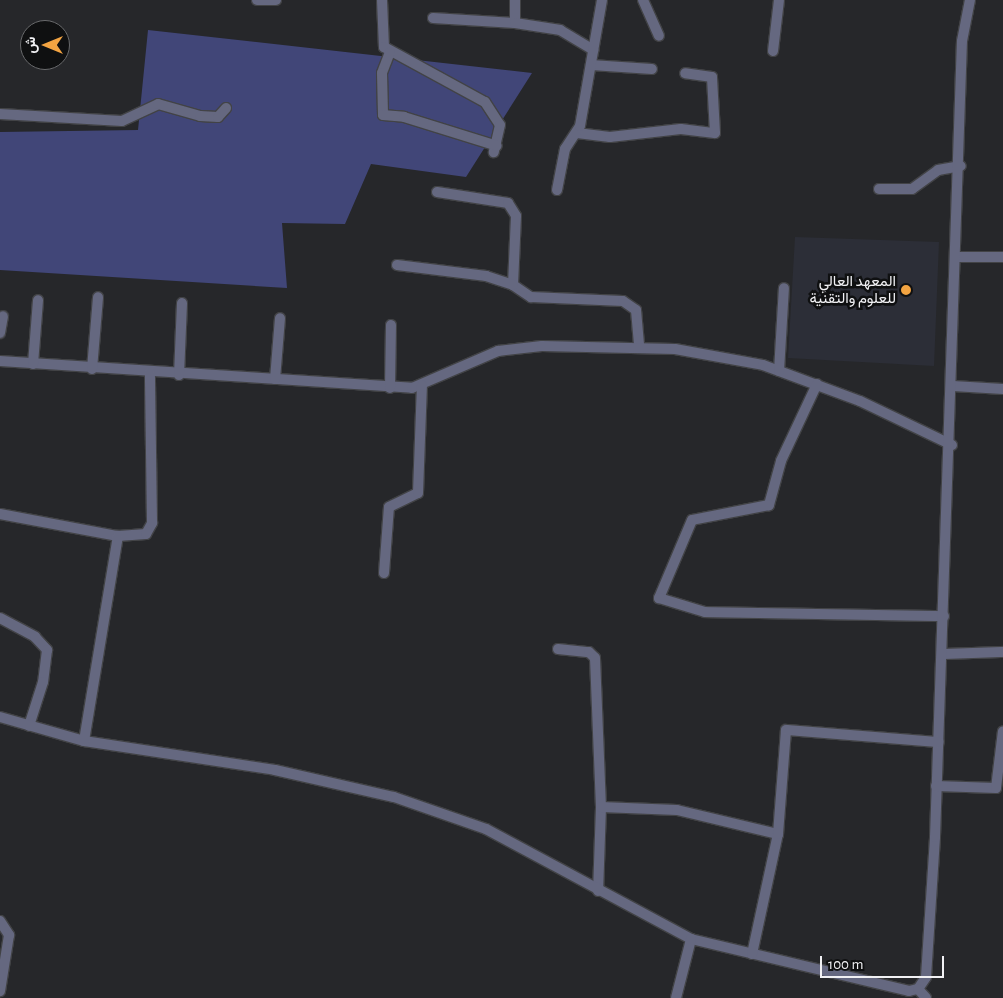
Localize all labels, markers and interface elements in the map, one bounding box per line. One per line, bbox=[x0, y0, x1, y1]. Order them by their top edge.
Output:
north arrow bbox=[20, 20, 70, 70]
text: ش bbox=[24, 37, 38, 53]
place label: المعهد العالي للعلوم والتقنية bbox=[810, 272, 896, 307]
marker: المعهد العالي للعلوم والتقنية bbox=[900, 284, 912, 296]
scale bar bbox=[823, 946, 947, 978]
text: 100 m bbox=[828, 957, 863, 972]

